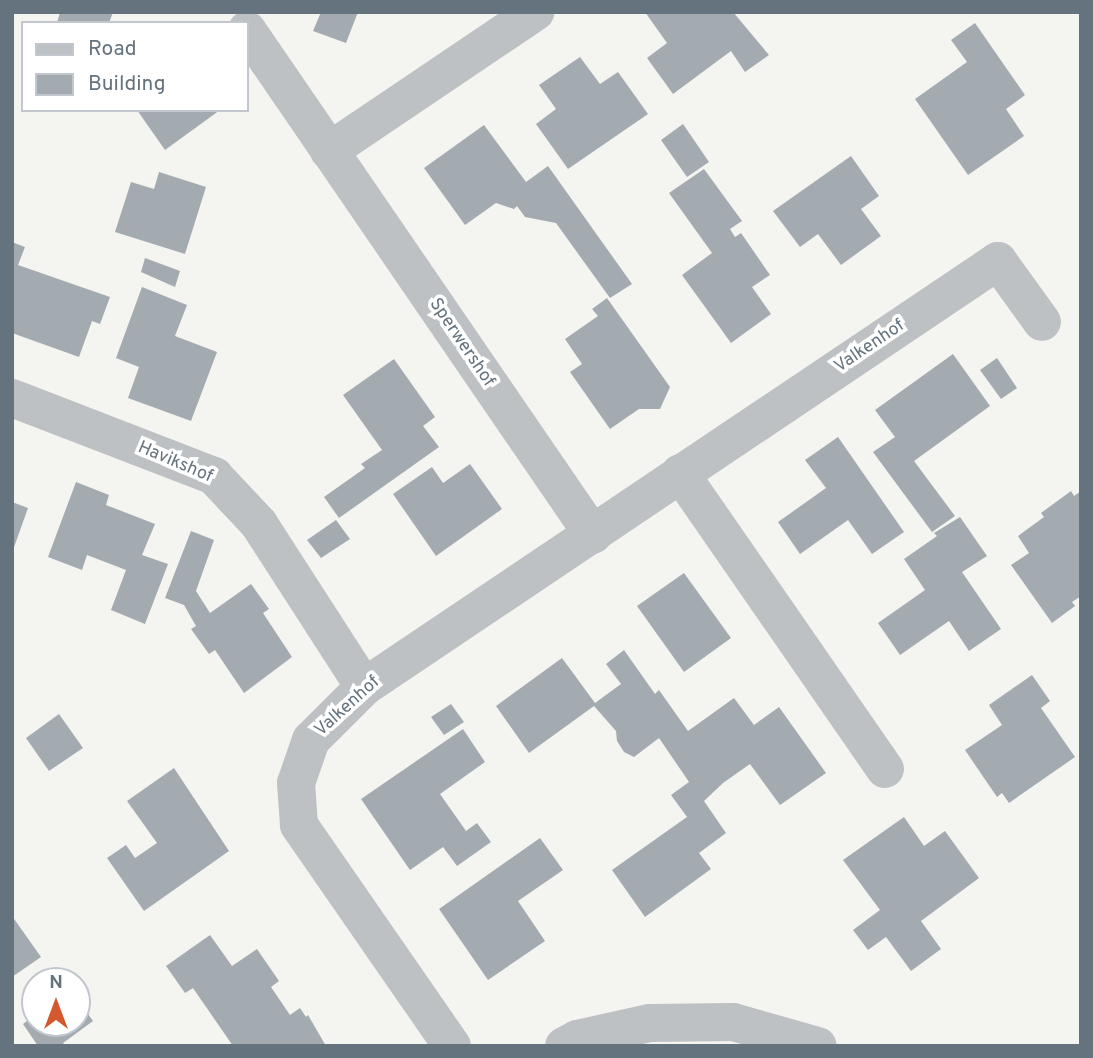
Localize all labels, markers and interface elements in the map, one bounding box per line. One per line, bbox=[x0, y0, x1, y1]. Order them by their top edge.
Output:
legend bbox=[21, 21, 248, 112]
text: Road bbox=[88, 36, 137, 63]
text: Building bbox=[88, 71, 166, 98]
street label: Sperwershof bbox=[423, 295, 499, 391]
street label: Valkenhof bbox=[831, 316, 909, 378]
street label: Havikshof bbox=[134, 438, 216, 488]
street label: Valkenhof bbox=[311, 672, 385, 742]
north arrow bbox=[21, 967, 91, 1037]
text: N bbox=[49, 971, 63, 995]

